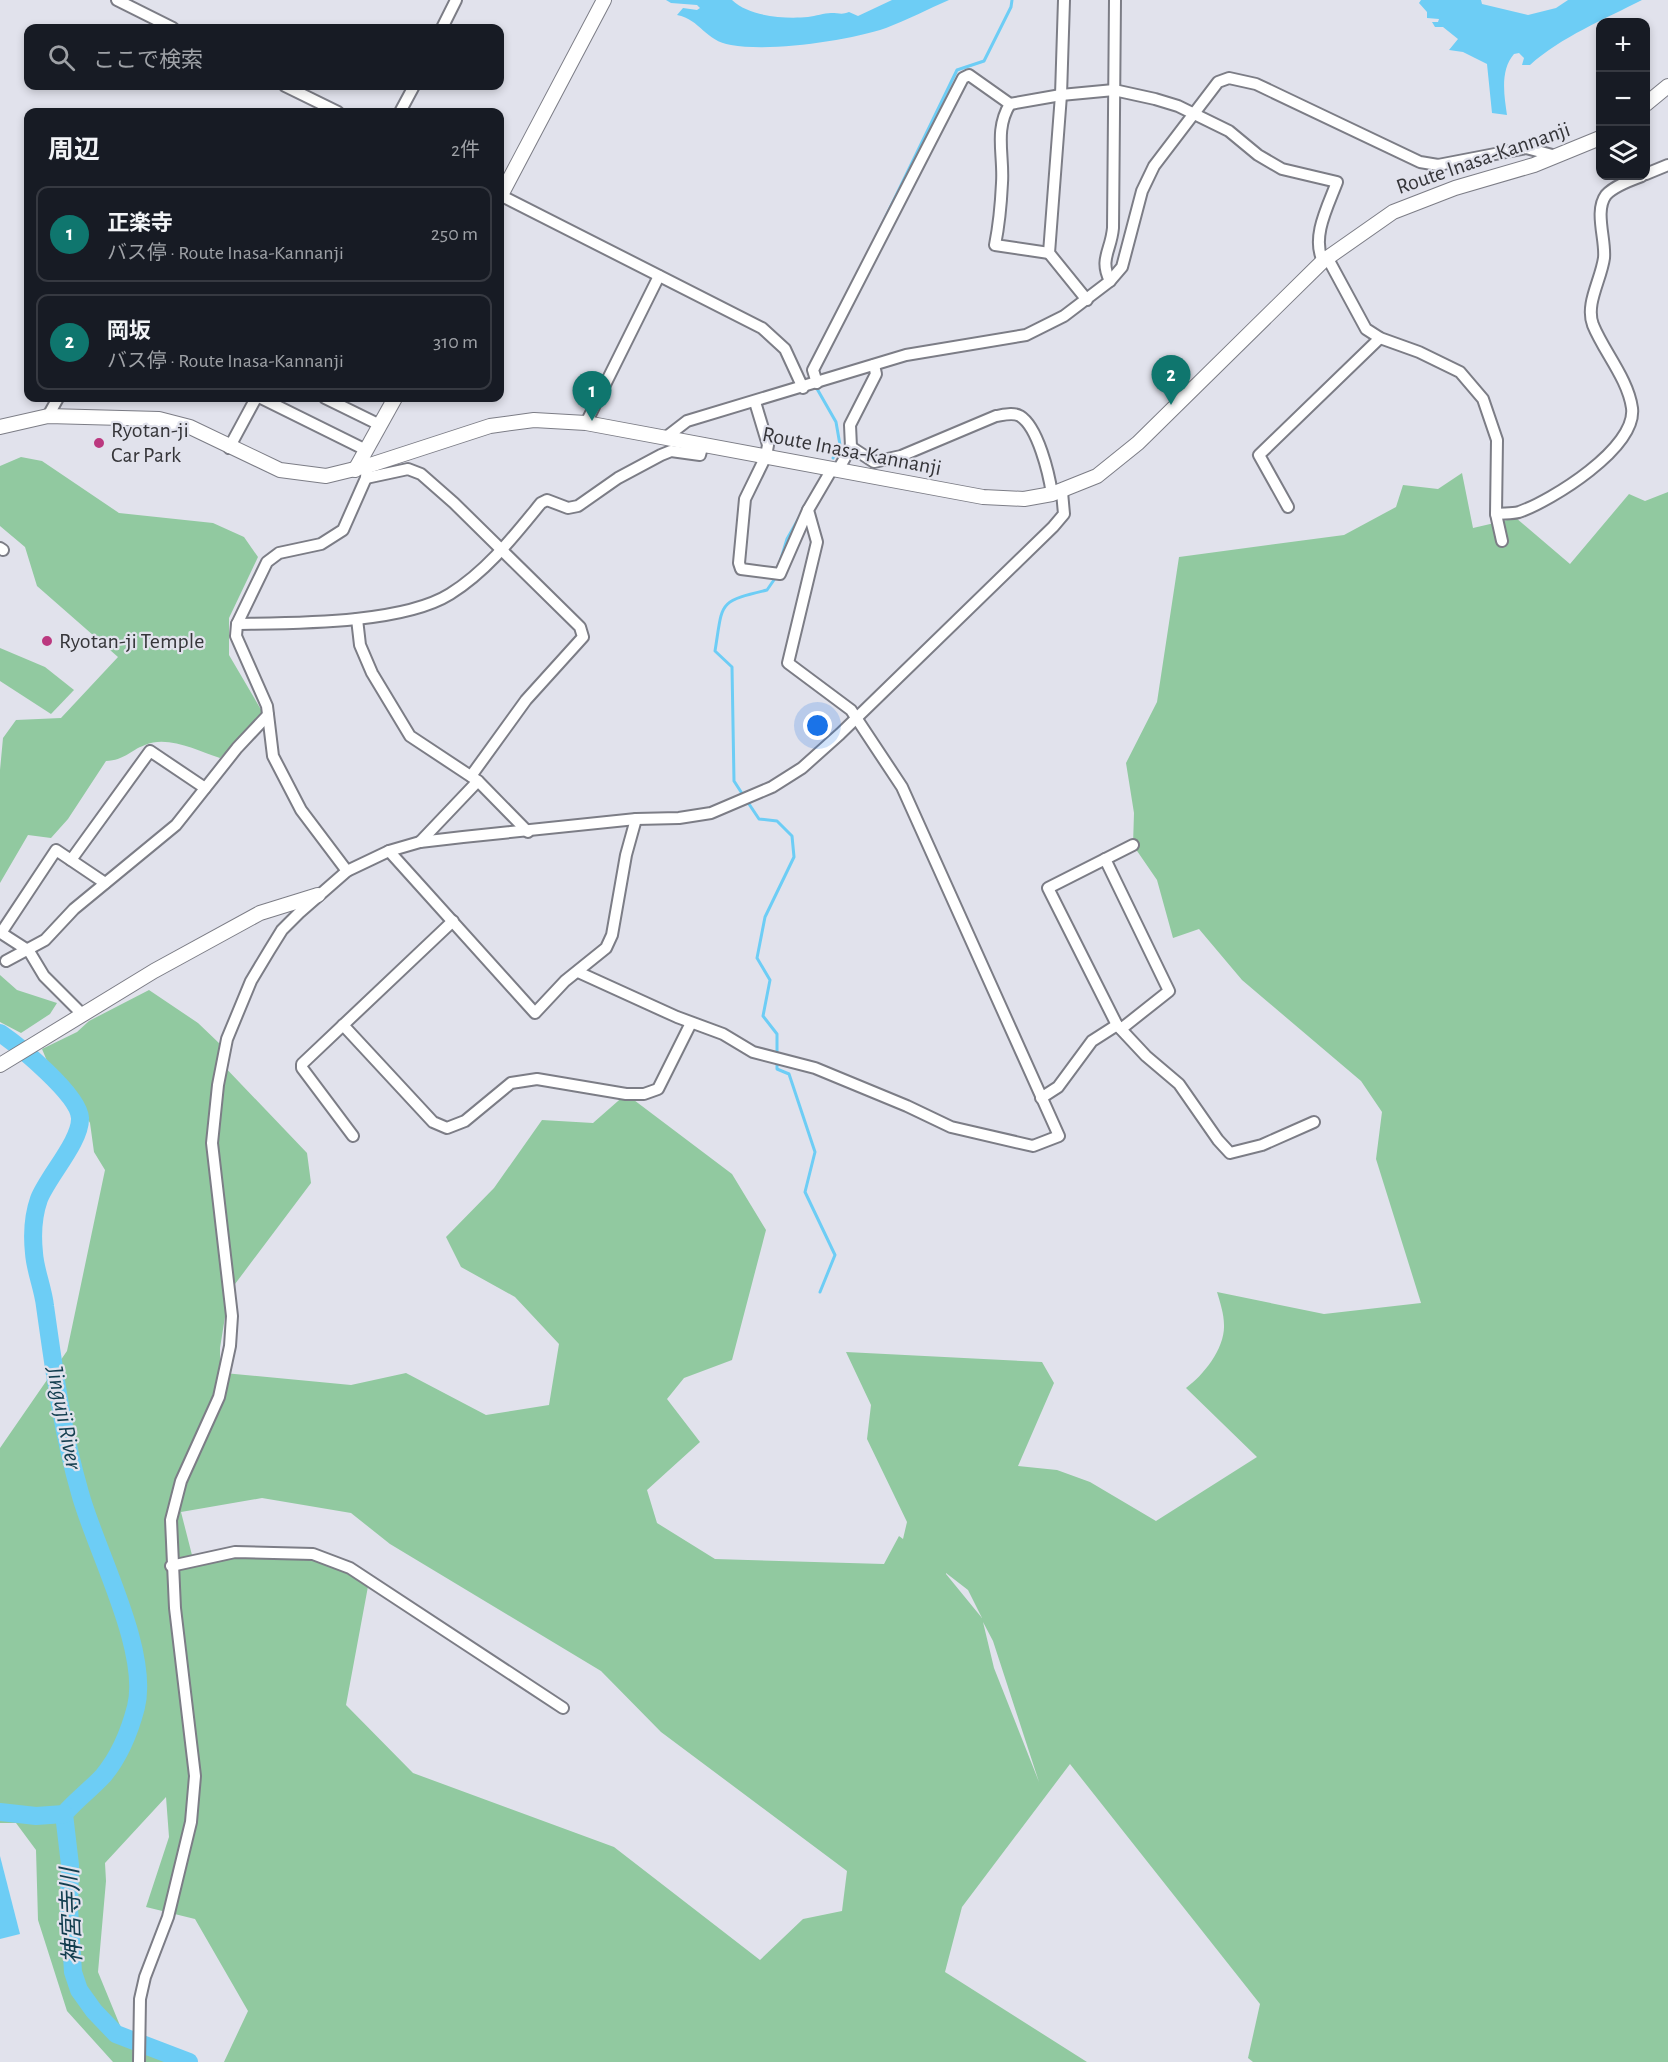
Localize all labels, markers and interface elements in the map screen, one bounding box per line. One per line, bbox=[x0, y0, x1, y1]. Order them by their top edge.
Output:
map controls bbox=[1596, 18, 1650, 180]
button: + bbox=[1596, 18, 1650, 72]
search box bbox=[24, 24, 504, 90]
icon: search bbox=[45, 41, 78, 74]
text: ここで検索 bbox=[93, 49, 203, 71]
button: − bbox=[1596, 72, 1650, 126]
street label: Route Inasa-Kannanji bbox=[1393, 118, 1573, 198]
button: layers bbox=[1596, 126, 1650, 180]
text: 周辺 bbox=[48, 137, 100, 163]
text: 2件 bbox=[451, 140, 480, 160]
text: 正楽寺 bbox=[107, 212, 173, 234]
text: 1 bbox=[66, 224, 73, 244]
text: 250 m bbox=[431, 224, 478, 244]
text: バス停 · Route Inasa-Kannanji bbox=[107, 243, 344, 263]
text: 岡坂 bbox=[107, 320, 151, 342]
text: 2 bbox=[65, 332, 74, 352]
text: 310 m bbox=[433, 332, 478, 352]
text: バス停 · Route Inasa-Kannanji bbox=[107, 351, 344, 371]
pin: 2 bbox=[1152, 356, 1190, 405]
pin: 1 bbox=[572, 372, 612, 421]
place label: Ryotan-ji Car Park bbox=[111, 419, 189, 466]
street label: Route Inasa-Kannanji bbox=[760, 423, 944, 479]
marker: Ryotan-ji Car Park bbox=[92, 436, 106, 450]
place label: Ryotan-ji Temple bbox=[59, 630, 204, 652]
marker: Ryotan-ji Temple bbox=[40, 634, 54, 648]
your location bbox=[803, 711, 832, 740]
water label: Jinguji River bbox=[42, 1364, 86, 1472]
water label: 神宮寺川 bbox=[56, 1865, 86, 1964]

